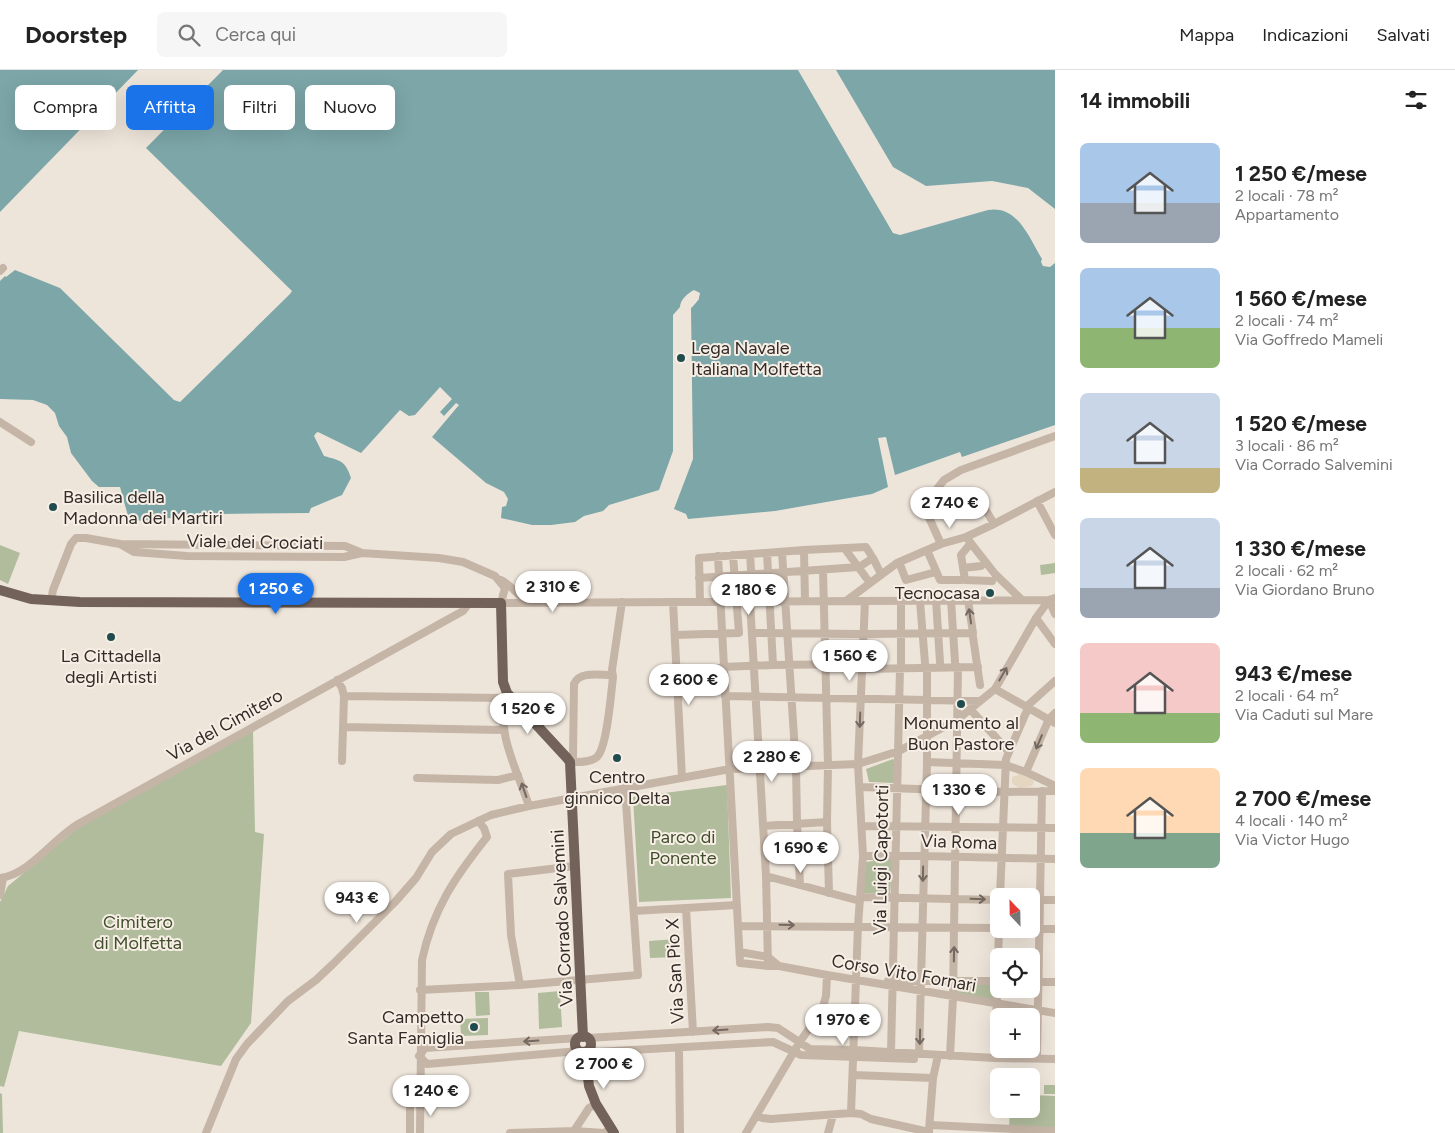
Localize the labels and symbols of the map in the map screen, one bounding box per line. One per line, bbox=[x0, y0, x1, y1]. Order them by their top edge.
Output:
place label: Lega Navale Italiana Molfetta bbox=[691, 337, 822, 380]
marker: Lega Navale Italiana Molfetta bbox=[675, 352, 687, 364]
place label: Basilica della Madonna dei Martiri bbox=[63, 486, 223, 529]
pin: 2 740 € bbox=[904, 486, 996, 529]
marker: Basilica della Madonna dei Martiri bbox=[47, 501, 59, 513]
street label: Viale dei Crociati bbox=[186, 530, 324, 554]
pin: 2 310 € bbox=[507, 570, 599, 613]
pin: 1 250 € bbox=[230, 572, 322, 615]
pin: 2 180 € bbox=[703, 574, 795, 616]
place label: Tecnocasa bbox=[895, 582, 980, 604]
marker: Tecnocasa bbox=[984, 587, 996, 599]
one-way arrow bbox=[965, 609, 975, 625]
marker: La Cittadella degli Artisti bbox=[105, 631, 117, 643]
pin: 1 560 € bbox=[804, 640, 896, 682]
place label: La Cittadella degli Artisti bbox=[61, 645, 161, 688]
pin: 2 600 € bbox=[643, 664, 735, 706]
one-way arrow bbox=[999, 667, 1009, 682]
street label: Via del Cimitero bbox=[163, 684, 287, 766]
pin: 1 520 € bbox=[482, 692, 574, 735]
marker: Monumento al Buon Pastore bbox=[955, 698, 967, 710]
one-way arrow bbox=[855, 712, 865, 728]
place label: Monumento al Buon Pastore bbox=[903, 712, 1019, 755]
one-way arrow bbox=[1034, 733, 1043, 749]
pin: 2 280 € bbox=[726, 740, 818, 783]
marker: Centro ginnico Delta bbox=[611, 752, 623, 764]
place label: Centro ginnico Delta bbox=[564, 766, 670, 809]
pin: 1 330 € bbox=[913, 774, 1005, 816]
one-way arrow bbox=[519, 783, 528, 798]
street label: Via Luigi Capotorti bbox=[869, 785, 893, 935]
park label: Parco di Ponente bbox=[649, 826, 717, 869]
street label: Via Corrado Salvemini bbox=[546, 829, 578, 1007]
street label: Via Roma bbox=[920, 830, 998, 854]
pin: 1 690 € bbox=[755, 832, 847, 874]
one-way arrow bbox=[918, 866, 928, 882]
pin: 943 € bbox=[322, 882, 392, 924]
north arrow bbox=[990, 888, 1040, 938]
one-way arrow bbox=[970, 894, 986, 904]
park label: Cimitero di Molfetta bbox=[94, 911, 182, 954]
street label: Via San Pio X bbox=[661, 918, 689, 1024]
one-way arrow bbox=[778, 920, 795, 930]
one-way arrow bbox=[949, 947, 958, 963]
street label: Corso Vito Fornari bbox=[830, 949, 978, 997]
pin: 1 970 € bbox=[797, 1004, 889, 1046]
place label: Campetto Santa Famiglia bbox=[347, 1006, 464, 1049]
marker: Campetto Santa Famiglia bbox=[468, 1021, 480, 1033]
one-way arrow bbox=[712, 1025, 728, 1035]
one-way arrow bbox=[915, 1028, 924, 1044]
one-way arrow bbox=[523, 1036, 539, 1046]
pin: 2 700 € bbox=[558, 1048, 650, 1090]
pin: 1 240 € bbox=[385, 1074, 477, 1117]

